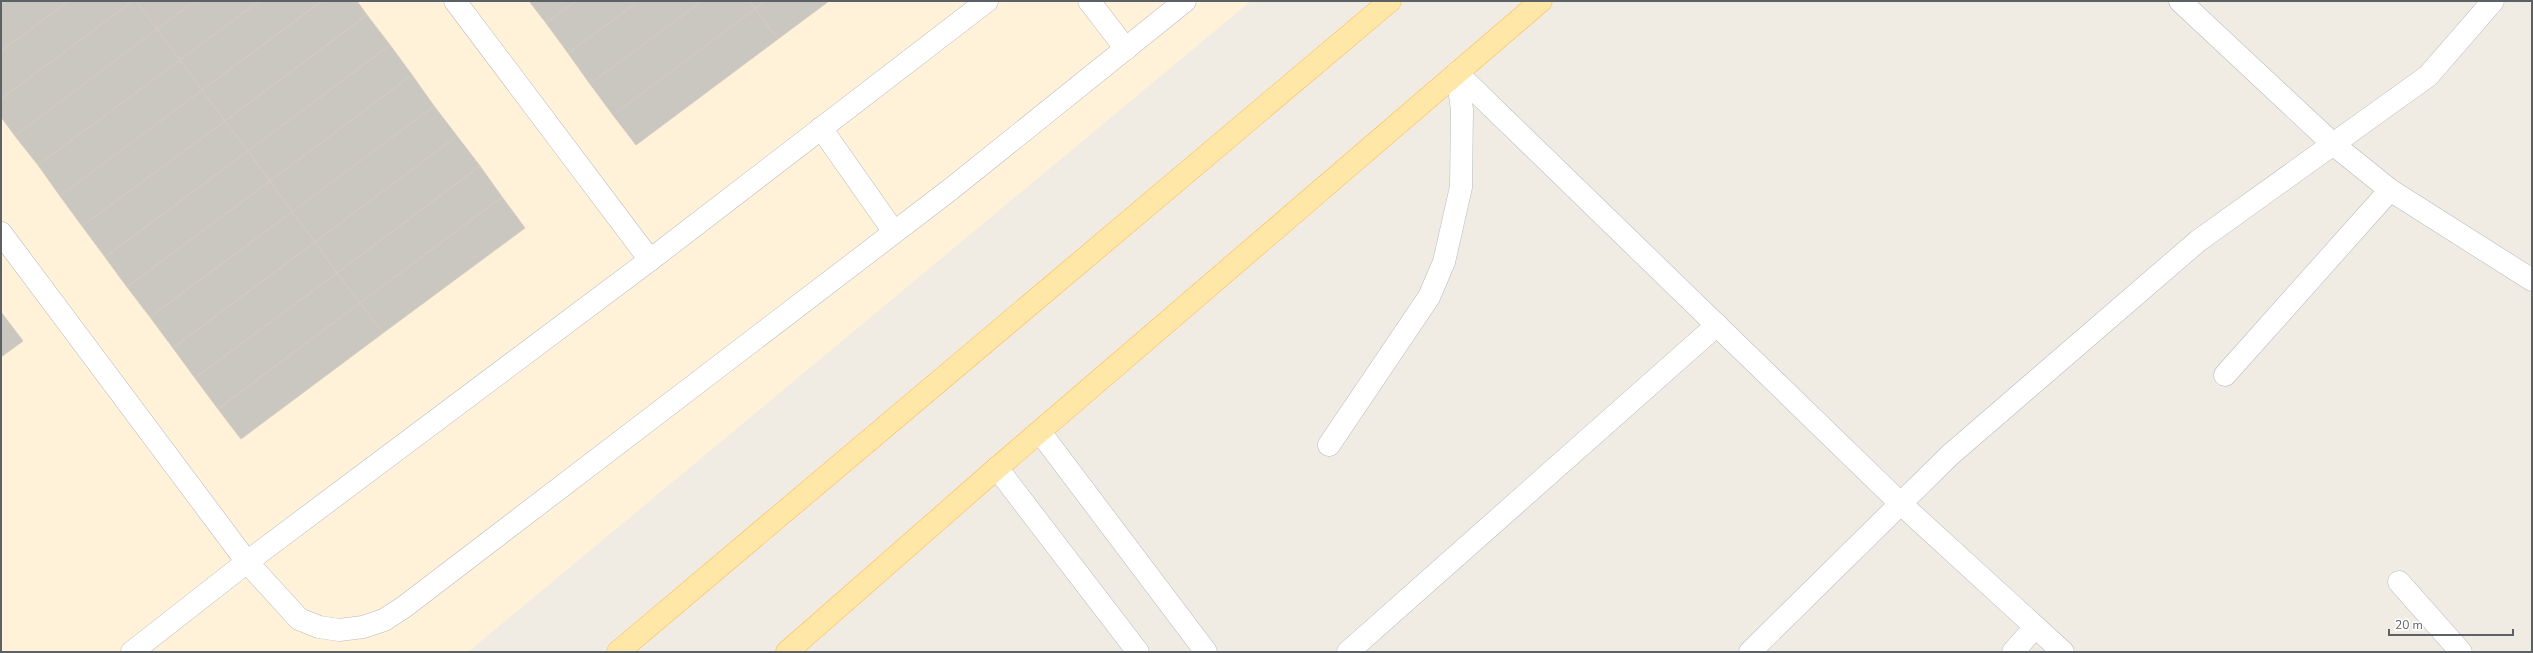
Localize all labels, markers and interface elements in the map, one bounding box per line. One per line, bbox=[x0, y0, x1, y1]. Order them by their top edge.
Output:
scale bar bbox=[2389, 611, 2513, 637]
text: 20 m bbox=[2395, 617, 2423, 633]

